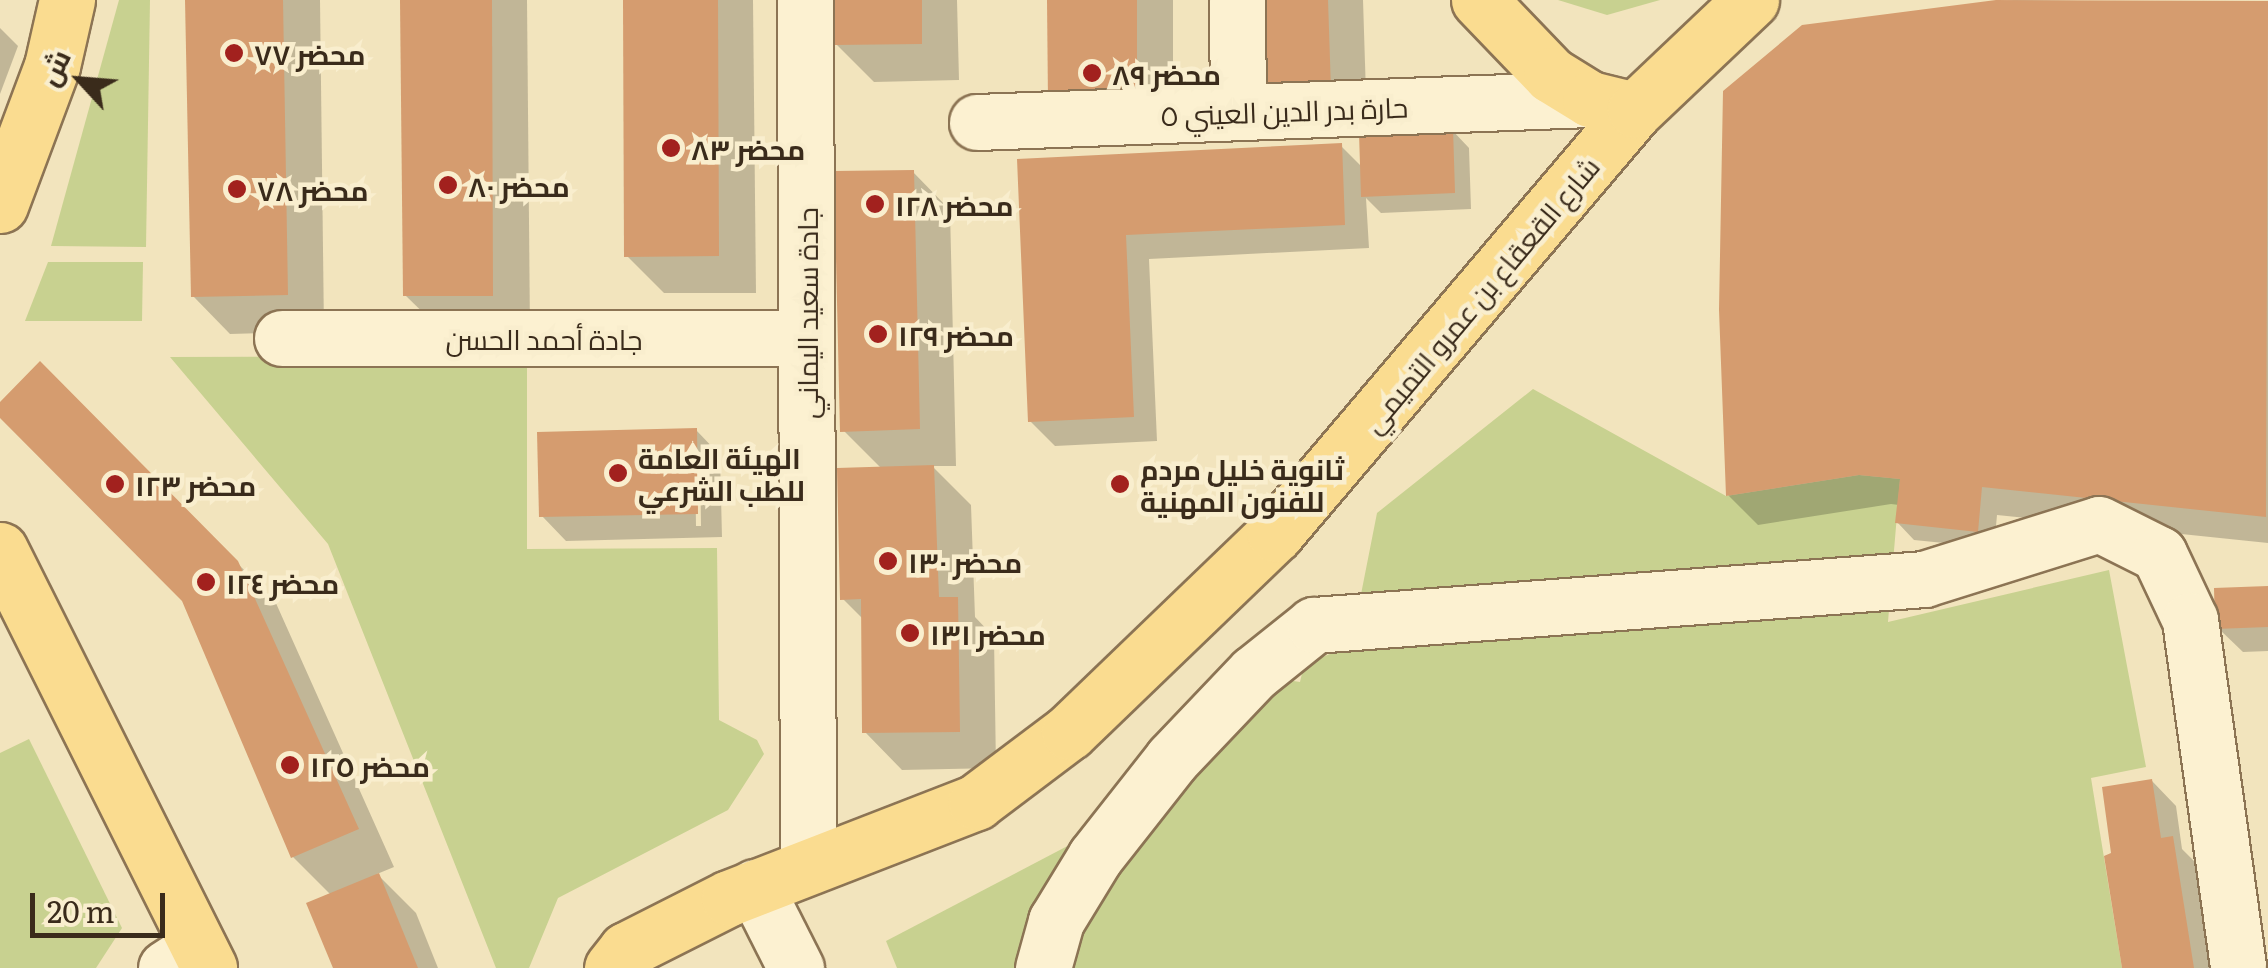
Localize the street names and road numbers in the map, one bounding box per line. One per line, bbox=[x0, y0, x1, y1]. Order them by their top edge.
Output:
street label: حارة بدر الدين العيني ٥ bbox=[1159, 89, 1409, 131]
street label: شارع القعقاع بن عمرو التميمي bbox=[1355, 149, 1605, 439]
street label: جادة سعيد اليماني bbox=[789, 207, 823, 419]
street label: جادة أحمد الحسن bbox=[445, 321, 643, 355]

